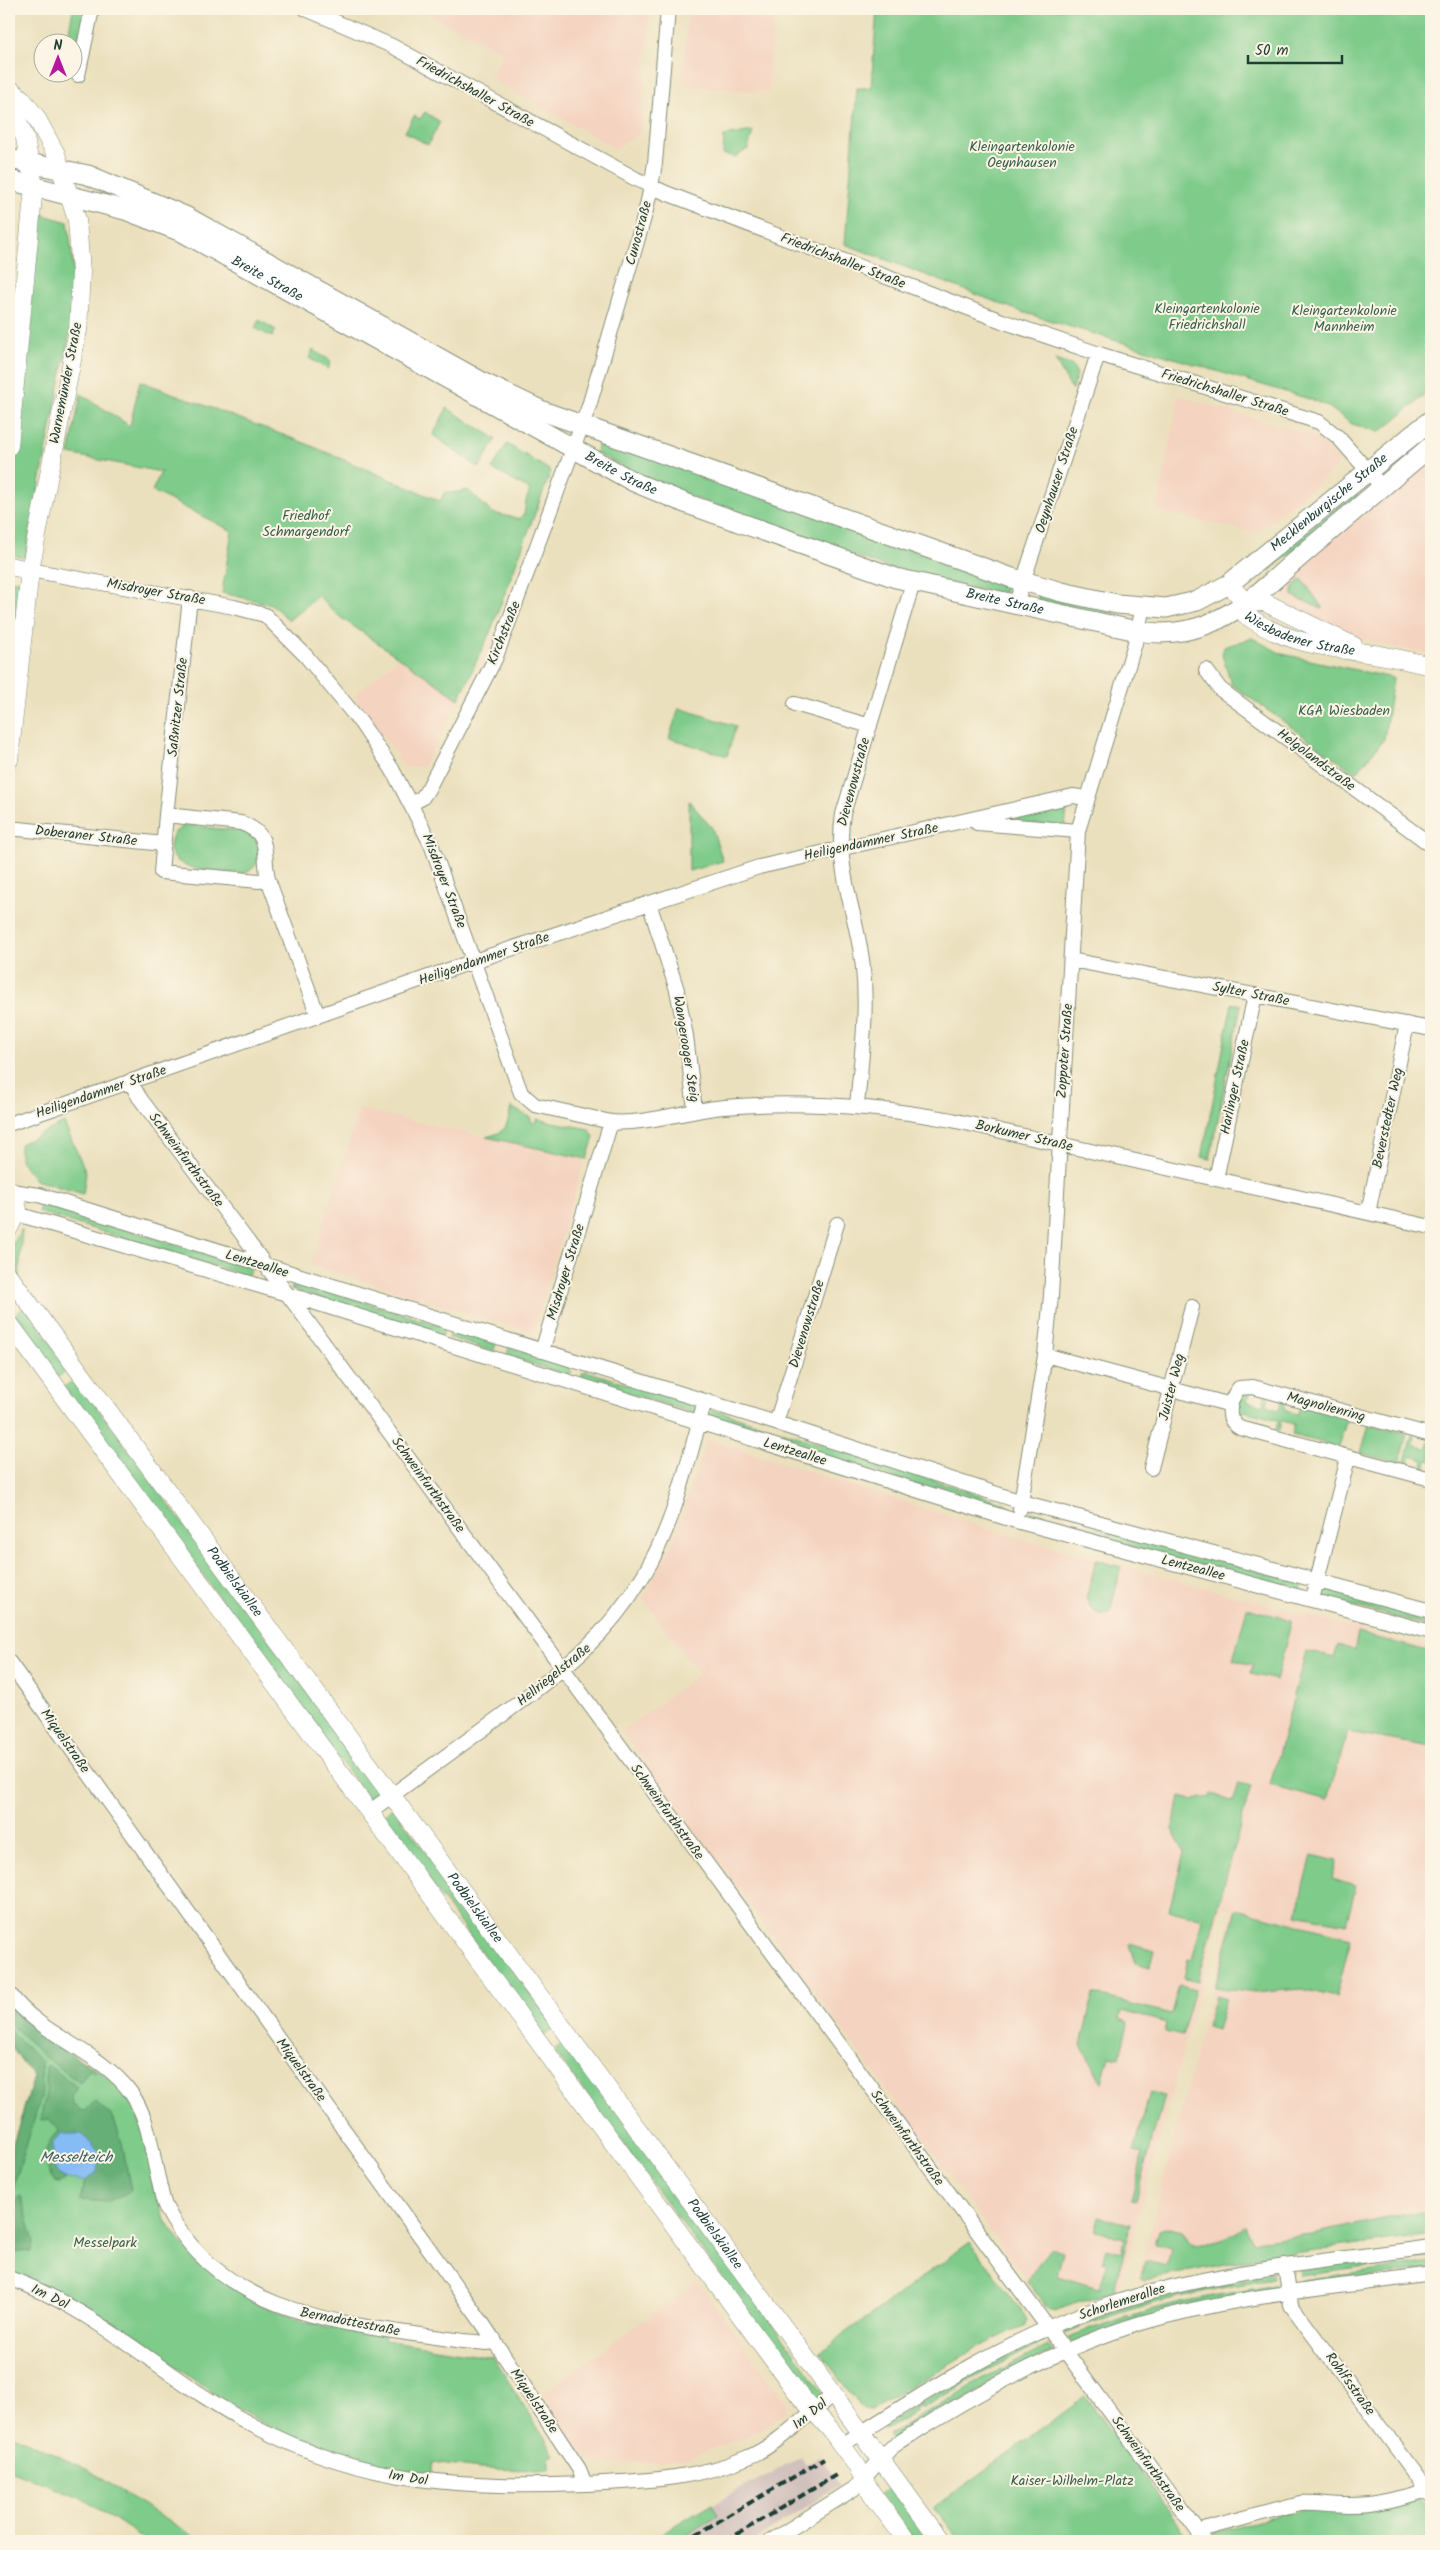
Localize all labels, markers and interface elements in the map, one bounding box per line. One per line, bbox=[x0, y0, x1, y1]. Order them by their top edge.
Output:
north arrow bbox=[32, 32, 82, 82]
scale bar bbox=[1248, 32, 1341, 64]
text: N bbox=[54, 35, 63, 57]
text: 50 m bbox=[1255, 39, 1289, 63]
street label: Friedrichshaller Straße bbox=[412, 50, 539, 134]
park label: Kleingartenkolonie Oeynhausen bbox=[969, 136, 1075, 174]
street label: Cunostraße bbox=[620, 198, 658, 268]
street label: Friedrichshaller Straße bbox=[777, 227, 909, 295]
street label: Breite Straße bbox=[227, 250, 308, 308]
park label: Kleingartenkolonie Friedrichshall bbox=[1154, 298, 1260, 336]
park label: Kleingartenkolonie Mannheim bbox=[1291, 300, 1397, 338]
street label: Warnemünder Straße bbox=[43, 320, 89, 446]
street label: Friedrichshaller Straße bbox=[1159, 363, 1292, 423]
street label: Oeynhauser Straße bbox=[1029, 423, 1085, 536]
street label: Breite Straße bbox=[581, 446, 661, 502]
street label: Mecklenburgische Straße bbox=[1265, 448, 1393, 557]
park label: Friedhof Schmargendorf bbox=[262, 505, 351, 543]
street label: Misdroyer Straße bbox=[105, 572, 208, 612]
street label: Breite Straße bbox=[964, 583, 1047, 621]
street label: Kirchstraße bbox=[481, 597, 527, 668]
street label: Wiesbadener Straße bbox=[1239, 606, 1357, 662]
street label: Saßnitzer Straße bbox=[162, 656, 194, 758]
park label: KGA Wiesbaden bbox=[1298, 700, 1390, 722]
street label: Helgolandstraße bbox=[1272, 723, 1361, 797]
street label: Dievenowstraße bbox=[832, 734, 877, 829]
street label: Heiligendammer Straße bbox=[802, 817, 941, 867]
street label: Doberaner Straße bbox=[34, 820, 139, 852]
street label: Misdroyer Straße bbox=[416, 830, 472, 932]
street label: Heiligendammer Straße bbox=[416, 926, 553, 992]
street label: Sylter Straße bbox=[1211, 976, 1292, 1012]
street label: Wangerooger Steig bbox=[667, 994, 705, 1104]
street label: Zoppoter Straße bbox=[1051, 1002, 1079, 1099]
street label: Harlinger Straße bbox=[1214, 1037, 1256, 1137]
street label: Heiligendammer Straße bbox=[33, 1059, 170, 1125]
street label: Beverstedter Weg bbox=[1367, 1066, 1409, 1170]
street label: Schweinfurthstraße bbox=[143, 1108, 230, 1213]
street label: Borkumer Straße bbox=[973, 1114, 1076, 1158]
street label: Misdroyer Straße bbox=[541, 1220, 591, 1323]
street label: Lentzeallee bbox=[223, 1244, 292, 1284]
street label: Dievenowstraße bbox=[783, 1277, 831, 1371]
street label: Juister Weg bbox=[1153, 1351, 1191, 1423]
street label: Magnolienring bbox=[1284, 1386, 1368, 1428]
street label: Schweinfurthstraße bbox=[386, 1432, 471, 1538]
street label: Lentzeallee bbox=[761, 1432, 830, 1472]
street label: Podbielskiallee bbox=[201, 1542, 268, 1623]
street label: Lentzeallee bbox=[1159, 1549, 1228, 1587]
street label: Hellriegelstraße bbox=[512, 1638, 597, 1712]
street label: Miquelstraße bbox=[35, 1704, 96, 1778]
street label: Schweinfurthstraße bbox=[625, 1759, 710, 1865]
street label: Podbielskiallee bbox=[441, 1868, 509, 1949]
street label: Miquelstraße bbox=[270, 2033, 332, 2107]
street label: Schweinfurthstraße bbox=[865, 2085, 950, 2191]
water label: Messelteich bbox=[40, 2146, 114, 2170]
street label: Podbielskiallee bbox=[681, 2194, 749, 2275]
park label: Messelpark bbox=[73, 2232, 137, 2254]
street label: Schorlemerallee bbox=[1076, 2277, 1169, 2326]
street label: Im Dol bbox=[27, 2278, 73, 2316]
street label: Bernadottestraße bbox=[298, 2302, 403, 2343]
street label: Rohlfsstraße bbox=[1319, 2348, 1381, 2421]
street label: Miquelstraße bbox=[504, 2364, 564, 2439]
street label: Im Dol bbox=[788, 2393, 833, 2435]
street label: Schweinfurthstraße bbox=[1106, 2411, 1191, 2517]
street label: Im Dol bbox=[387, 2464, 430, 2492]
park label: Kaiser-Wilhelm-Platz bbox=[1010, 2470, 1134, 2492]

